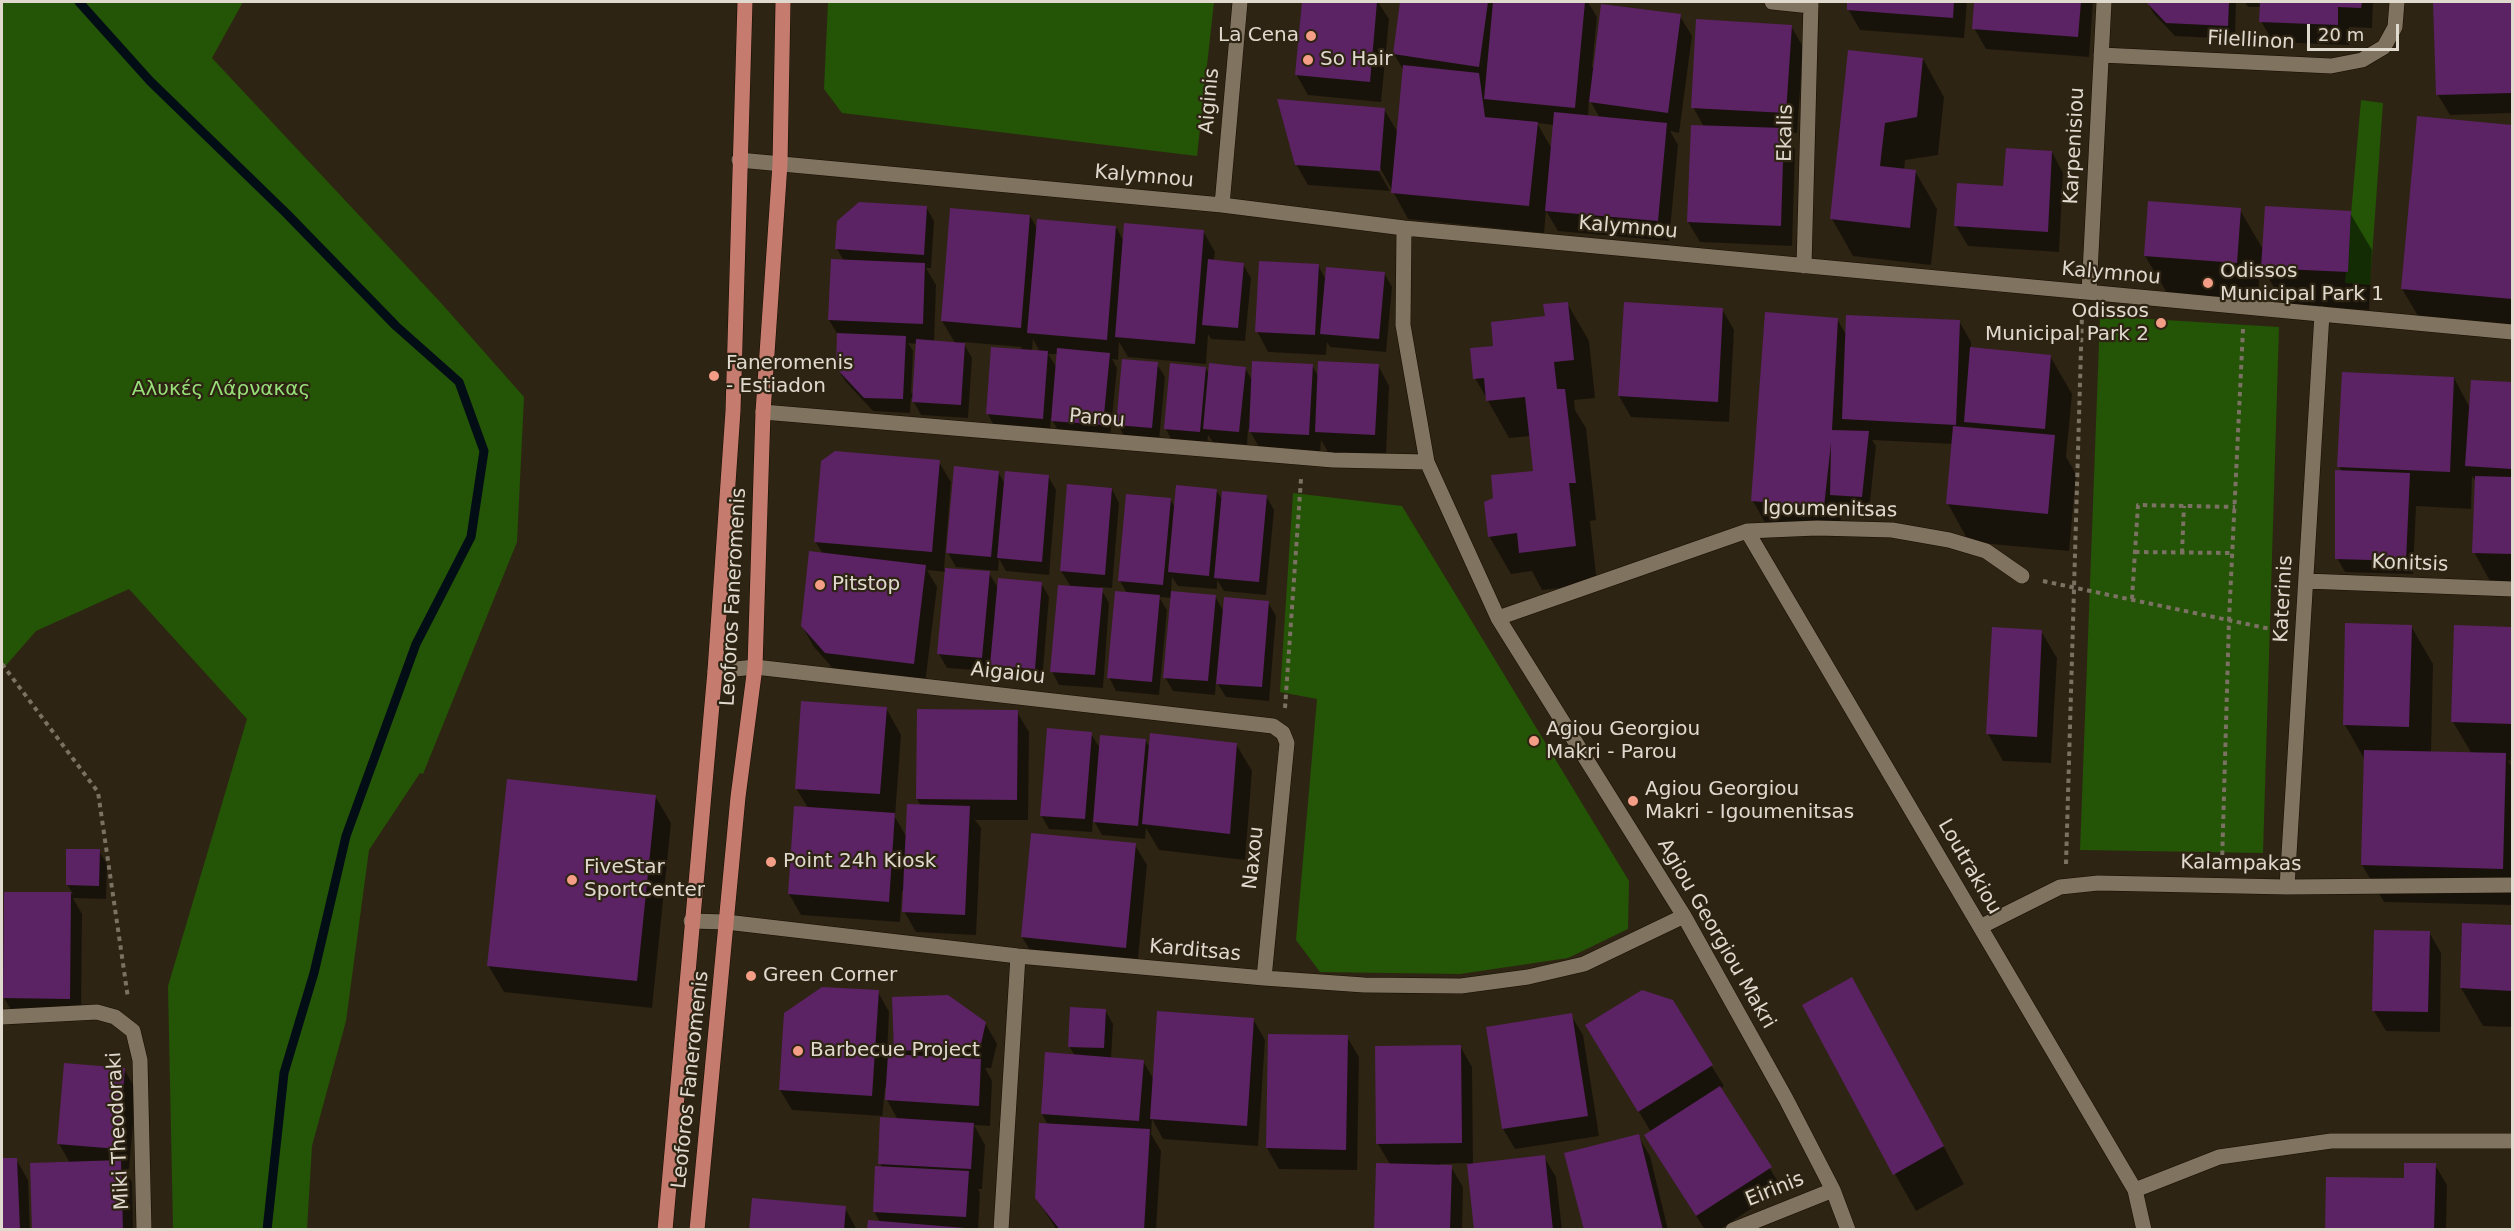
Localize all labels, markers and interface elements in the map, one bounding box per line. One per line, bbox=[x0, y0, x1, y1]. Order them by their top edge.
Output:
scale bar bbox=[2310, 12, 2402, 50]
place label: La Cena bbox=[1218, 24, 1299, 48]
text: 20 m bbox=[2318, 24, 2364, 45]
street label: Filellinon bbox=[2207, 27, 2295, 55]
marker: La Cena bbox=[1304, 29, 1318, 43]
place label: So Hair bbox=[1320, 48, 1392, 72]
marker: So Hair bbox=[1301, 53, 1315, 67]
street label: Aiginis bbox=[1195, 67, 1225, 135]
street label: Karpenisiou bbox=[2060, 87, 2090, 205]
street label: Ekalis bbox=[1773, 104, 1799, 162]
street label: Kalymnou bbox=[1093, 161, 1195, 193]
street label: Kalymnou bbox=[1577, 212, 1679, 244]
street label: Kalymnou bbox=[2060, 258, 2162, 290]
place label: Odissos Municipal Park 1 bbox=[2220, 260, 2384, 307]
marker: Odissos Municipal Park 1 bbox=[2201, 276, 2215, 290]
place label: Odissos Municipal Park 2 bbox=[1985, 300, 2149, 347]
marker: Odissos Municipal Park 2 bbox=[2154, 316, 2168, 330]
place label: Faneromenis - Estiadon bbox=[726, 352, 853, 399]
marker: Faneromenis - Estiadon bbox=[707, 369, 721, 383]
park label: Αλυκές Λάρνακας bbox=[132, 378, 310, 402]
street label: Parou bbox=[1068, 405, 1126, 433]
street label: Leoforos Faneromenis bbox=[716, 487, 752, 707]
street label: Igoumenitsas bbox=[1763, 497, 1897, 523]
street label: Konitsis bbox=[2371, 551, 2449, 577]
street label: Katerinis bbox=[2270, 555, 2298, 643]
place label: Pitstop bbox=[832, 573, 900, 597]
marker: Pitstop bbox=[813, 578, 827, 592]
street label: Aigaiou bbox=[970, 658, 1046, 690]
place label: Agiou Georgiou Makri - Parou bbox=[1546, 718, 1700, 765]
marker: Agiou Georgiou Makri - Parou bbox=[1527, 734, 1541, 748]
place label: Agiou Georgiou Makri - Igoumenitsas bbox=[1645, 778, 1854, 825]
marker: Agiou Georgiou Makri - Igoumenitsas bbox=[1626, 794, 1640, 808]
street label: Loutrakiou bbox=[1932, 815, 2006, 919]
street label: Naxou bbox=[1239, 825, 1269, 891]
street label: Agiou Georgiou Makri bbox=[1652, 835, 1780, 1033]
place label: Point 24h Kiosk bbox=[783, 850, 936, 874]
street label: Kalampakas bbox=[2180, 851, 2302, 877]
marker: Point 24h Kiosk bbox=[764, 855, 778, 869]
place label: FiveStar SportCenter bbox=[584, 856, 705, 903]
marker: FiveStar SportCenter bbox=[565, 873, 579, 887]
street label: Karditsas bbox=[1148, 935, 1242, 967]
place label: Green Corner bbox=[763, 964, 897, 988]
marker: Green Corner bbox=[744, 969, 758, 983]
street label: Leoforos Faneromenis bbox=[668, 970, 714, 1190]
place label: Barbecue Project bbox=[810, 1039, 980, 1063]
marker: Barbecue Project bbox=[791, 1044, 805, 1058]
street label: Miki Theodoraki bbox=[103, 1051, 135, 1211]
street label: Eirinis bbox=[1742, 1168, 1808, 1212]

